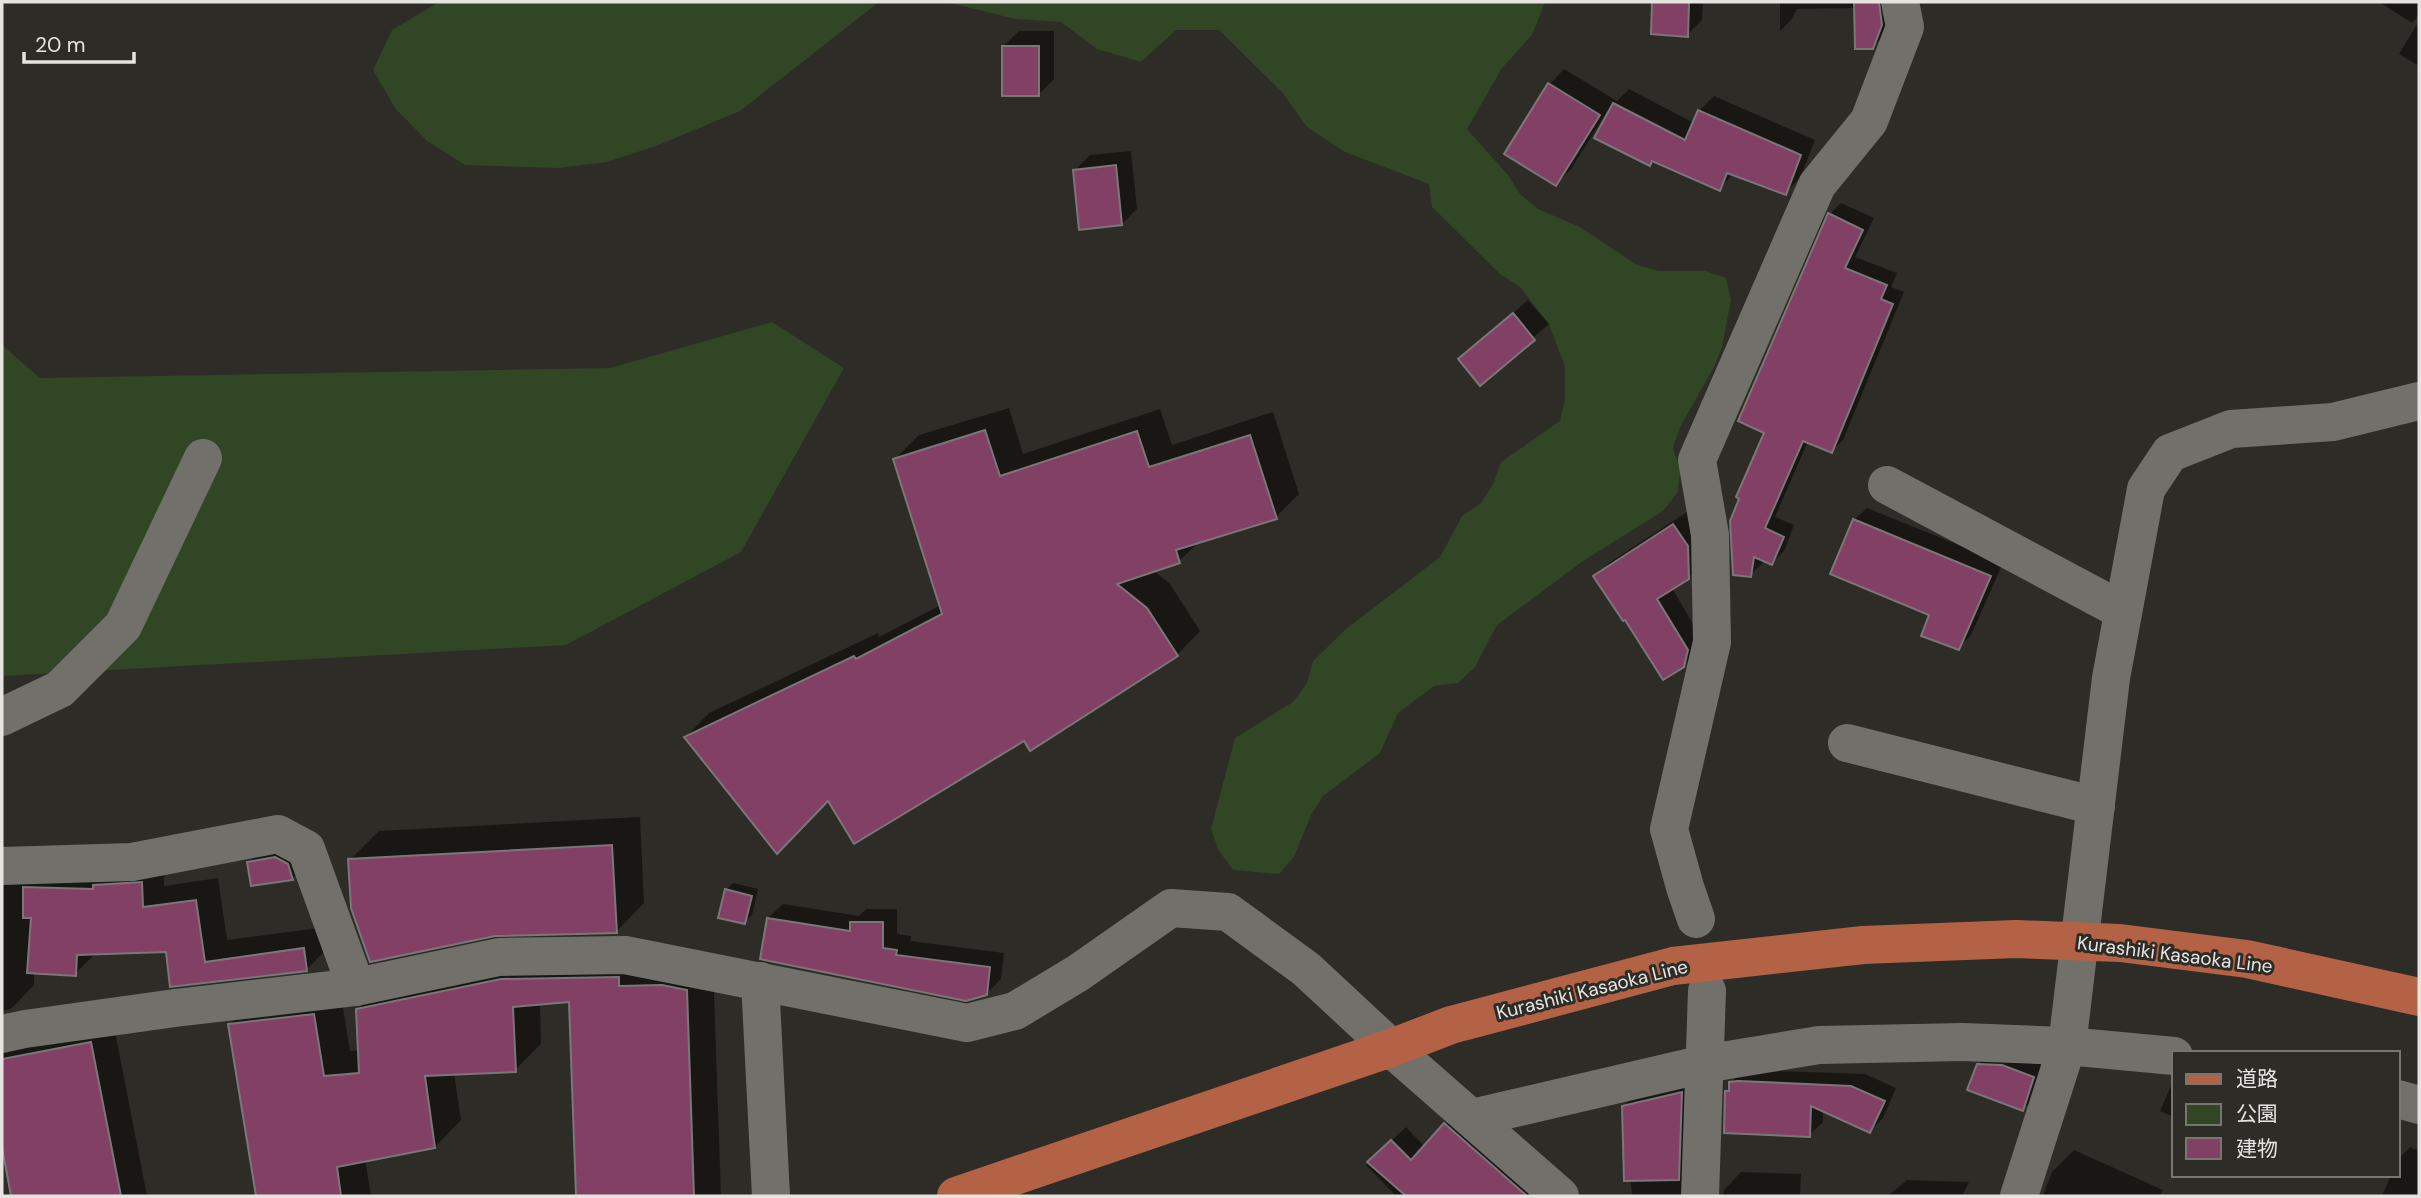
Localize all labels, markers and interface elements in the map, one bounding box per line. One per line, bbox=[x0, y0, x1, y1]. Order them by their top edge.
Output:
scale bar bbox=[24, 21, 135, 65]
text: 20 m bbox=[35, 31, 86, 59]
street label: Kurashiki Kasaoka Line bbox=[2076, 930, 2274, 979]
street label: Kurashiki Kasaoka Line bbox=[1494, 954, 1691, 1025]
legend bbox=[2172, 1051, 2400, 1177]
text: 道路 bbox=[2236, 1065, 2278, 1093]
text: 公園 bbox=[2236, 1100, 2278, 1128]
text: 建物 bbox=[2236, 1135, 2278, 1163]

